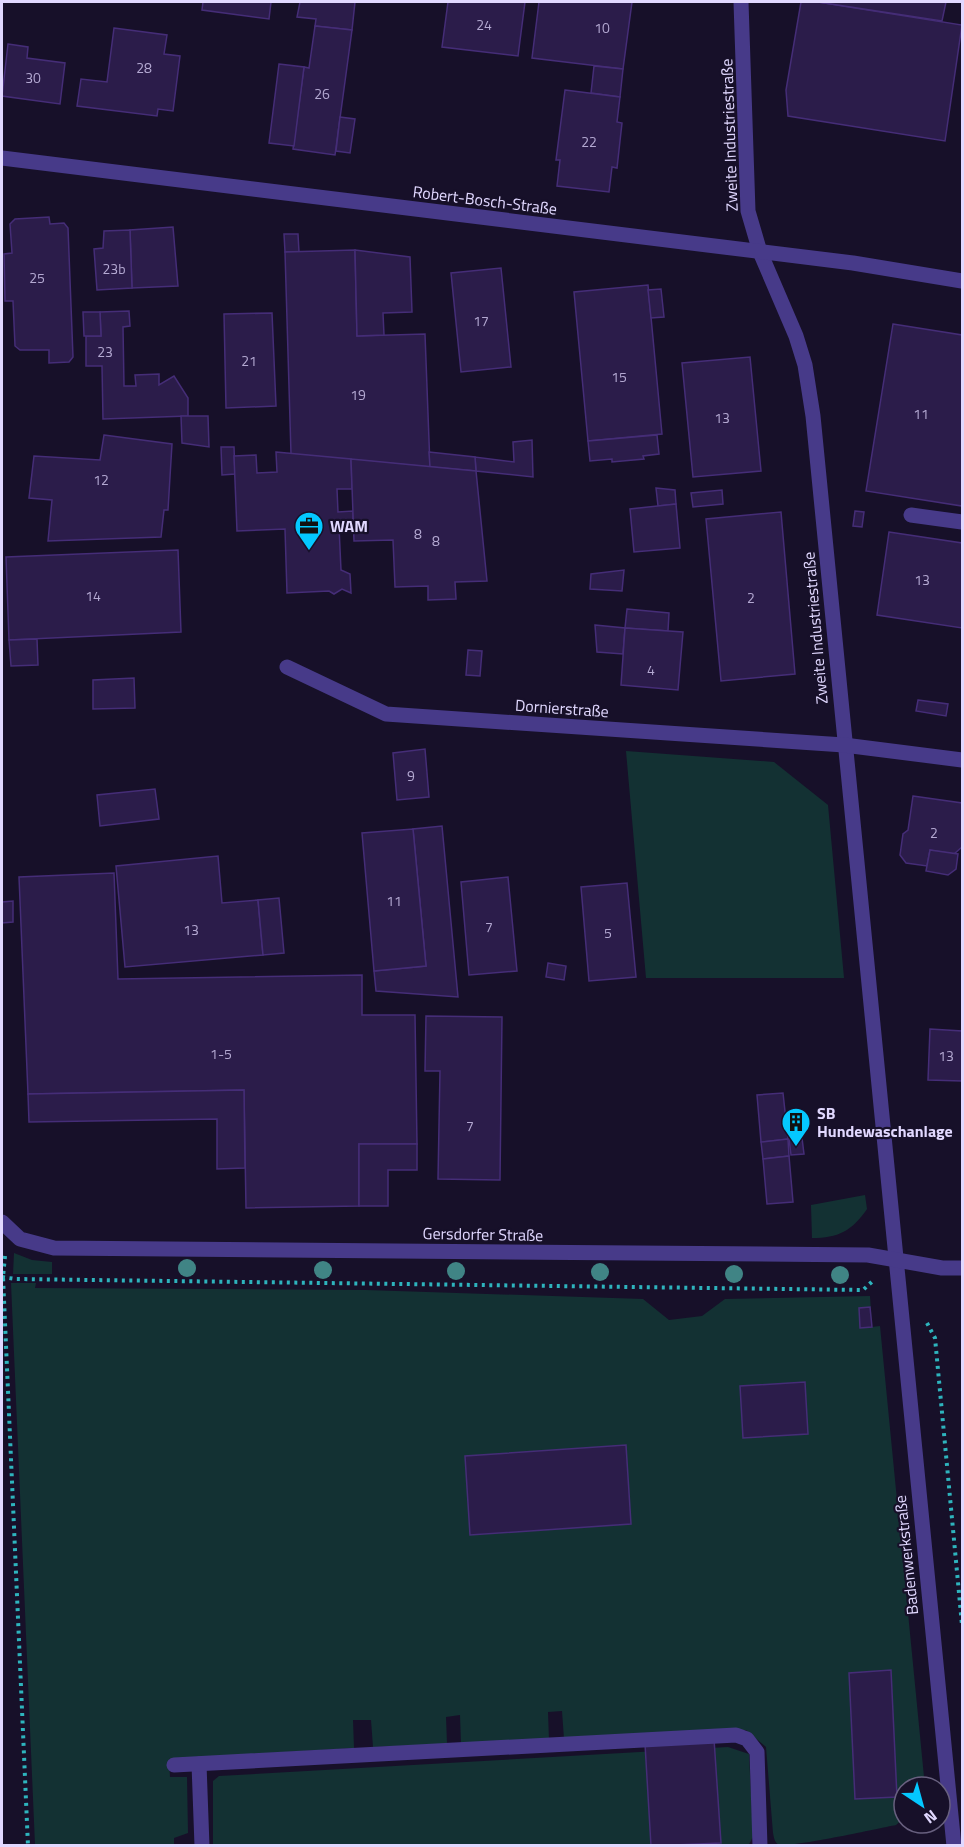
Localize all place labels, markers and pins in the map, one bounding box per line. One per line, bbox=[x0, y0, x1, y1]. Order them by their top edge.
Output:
office icon: WAM bbox=[293, 510, 325, 552]
place label: WAM bbox=[330, 514, 368, 538]
place label: SB Hundewaschanlage bbox=[817, 1101, 953, 1143]
building icon: SB Hundewaschanlage bbox=[780, 1106, 812, 1148]

